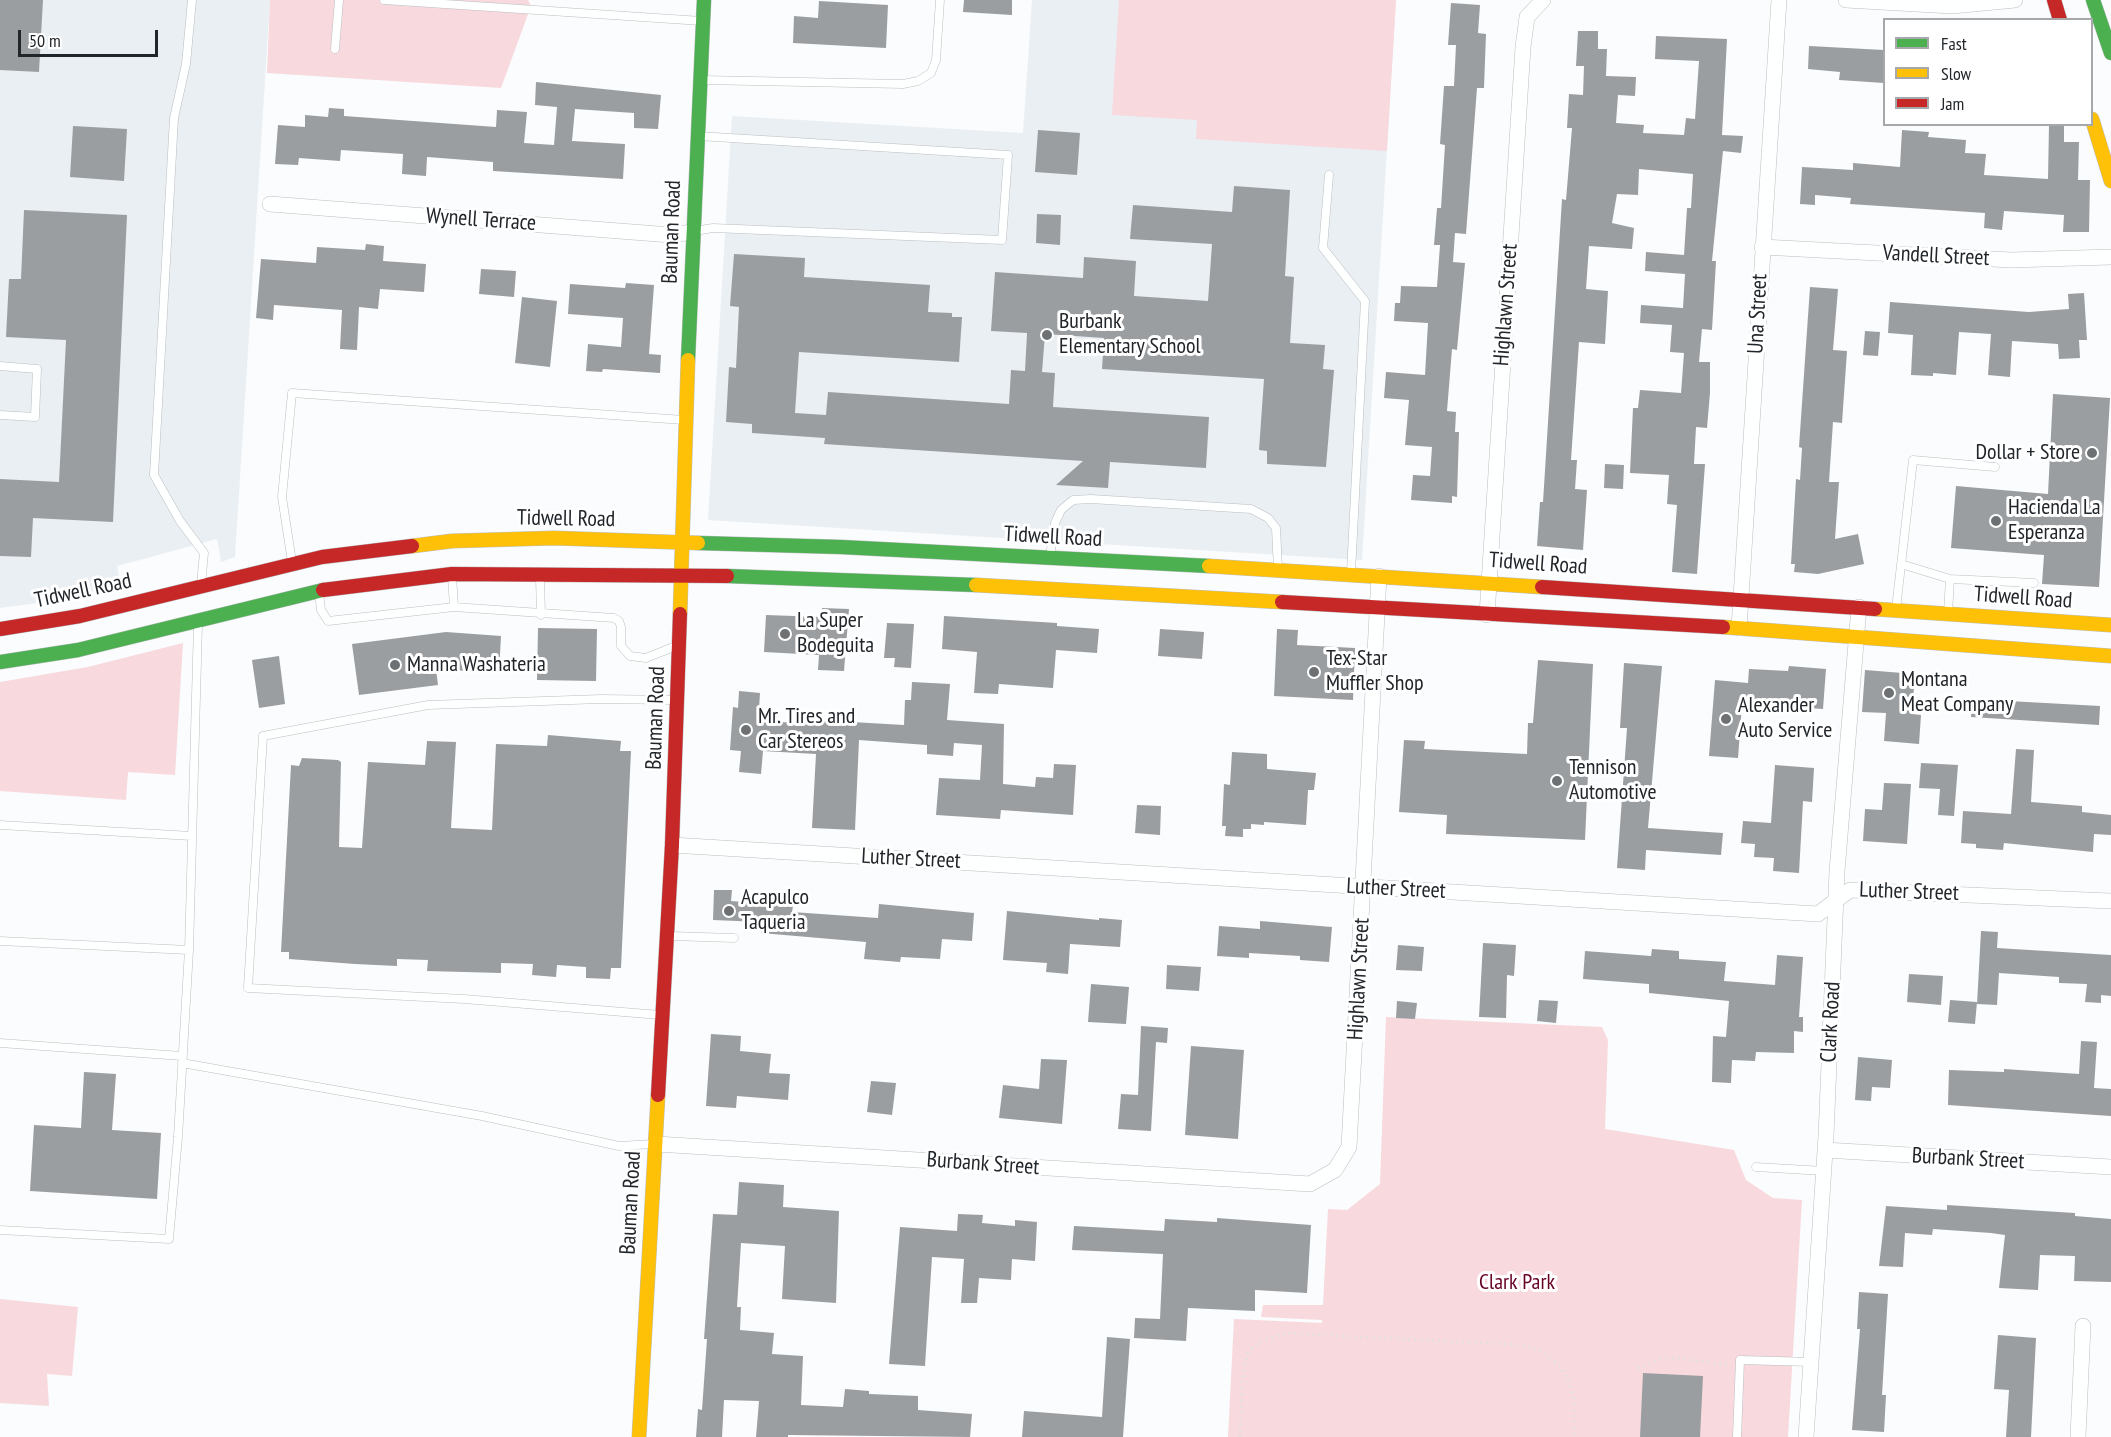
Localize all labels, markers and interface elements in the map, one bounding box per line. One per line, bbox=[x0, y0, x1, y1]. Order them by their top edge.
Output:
scale bar bbox=[21, 18, 160, 56]
legend bbox=[1883, 18, 2093, 126]
text: 50 m bbox=[29, 29, 61, 52]
text: Fast bbox=[1941, 32, 1967, 55]
text: Slow bbox=[1941, 62, 1971, 85]
text: Jam bbox=[1941, 92, 1964, 115]
street label: Bauman Road bbox=[657, 180, 687, 284]
street label: Wynell Terrace bbox=[425, 203, 537, 237]
street label: Vandell Street bbox=[1882, 240, 1990, 272]
street label: Highlawn Street bbox=[1489, 243, 1523, 367]
street label: Una Street bbox=[1743, 273, 1773, 355]
place label: Burbank Elementary School bbox=[1059, 309, 1201, 360]
marker: Burbank Elementary School bbox=[1040, 328, 1054, 342]
place label: Dollar + Store bbox=[1976, 440, 2080, 466]
marker: Dollar + Store bbox=[2085, 446, 2099, 460]
place label: Hacienda La Esperanza bbox=[2008, 495, 2101, 546]
street label: Tidwell Road bbox=[517, 505, 615, 533]
marker: Hacienda La Esperanza bbox=[1989, 514, 2003, 528]
street label: Tidwell Road bbox=[1003, 521, 1103, 553]
street label: Tidwell Road bbox=[1488, 547, 1588, 581]
street label: Tidwell Road bbox=[32, 568, 134, 614]
street label: Tidwell Road bbox=[1973, 581, 2073, 615]
place label: La Super Bodeguita bbox=[797, 608, 874, 660]
marker: La Super Bodeguita bbox=[778, 627, 792, 641]
place label: Tex-Star Muffler Shop bbox=[1326, 646, 1423, 698]
place label: Manna Washateria bbox=[407, 652, 546, 678]
marker: Manna Washateria bbox=[388, 658, 402, 672]
marker: Tex-Star Muffler Shop bbox=[1307, 665, 1321, 679]
street label: Bauman Road bbox=[641, 666, 671, 770]
place label: Montana Meat Company bbox=[1901, 667, 2013, 718]
marker: Montana Meat Company bbox=[1882, 686, 1896, 700]
place label: Alexander Auto Service bbox=[1738, 693, 1832, 744]
place label: Mr. Tires and Car Stereos bbox=[758, 704, 855, 756]
marker: Alexander Auto Service bbox=[1719, 712, 1733, 726]
marker: Mr. Tires and Car Stereos bbox=[739, 723, 753, 737]
place label: Tennison Automotive bbox=[1569, 755, 1657, 806]
marker: Tennison Automotive bbox=[1550, 774, 1564, 788]
street label: Luther Street bbox=[861, 843, 961, 875]
street label: Luther Street bbox=[1346, 873, 1446, 905]
street label: Luther Street bbox=[1859, 877, 1959, 907]
place label: Acapulco Taqueria bbox=[741, 885, 809, 936]
marker: Acapulco Taqueria bbox=[722, 904, 736, 918]
street label: Highlawn Street bbox=[1343, 917, 1375, 1041]
street label: Clark Road bbox=[1816, 981, 1846, 1063]
street label: Burbank Street bbox=[1911, 1143, 2025, 1175]
street label: Burbank Street bbox=[926, 1147, 1040, 1181]
street label: Bauman Road bbox=[615, 1151, 647, 1255]
park label: Clark Park bbox=[1479, 1270, 1555, 1296]

